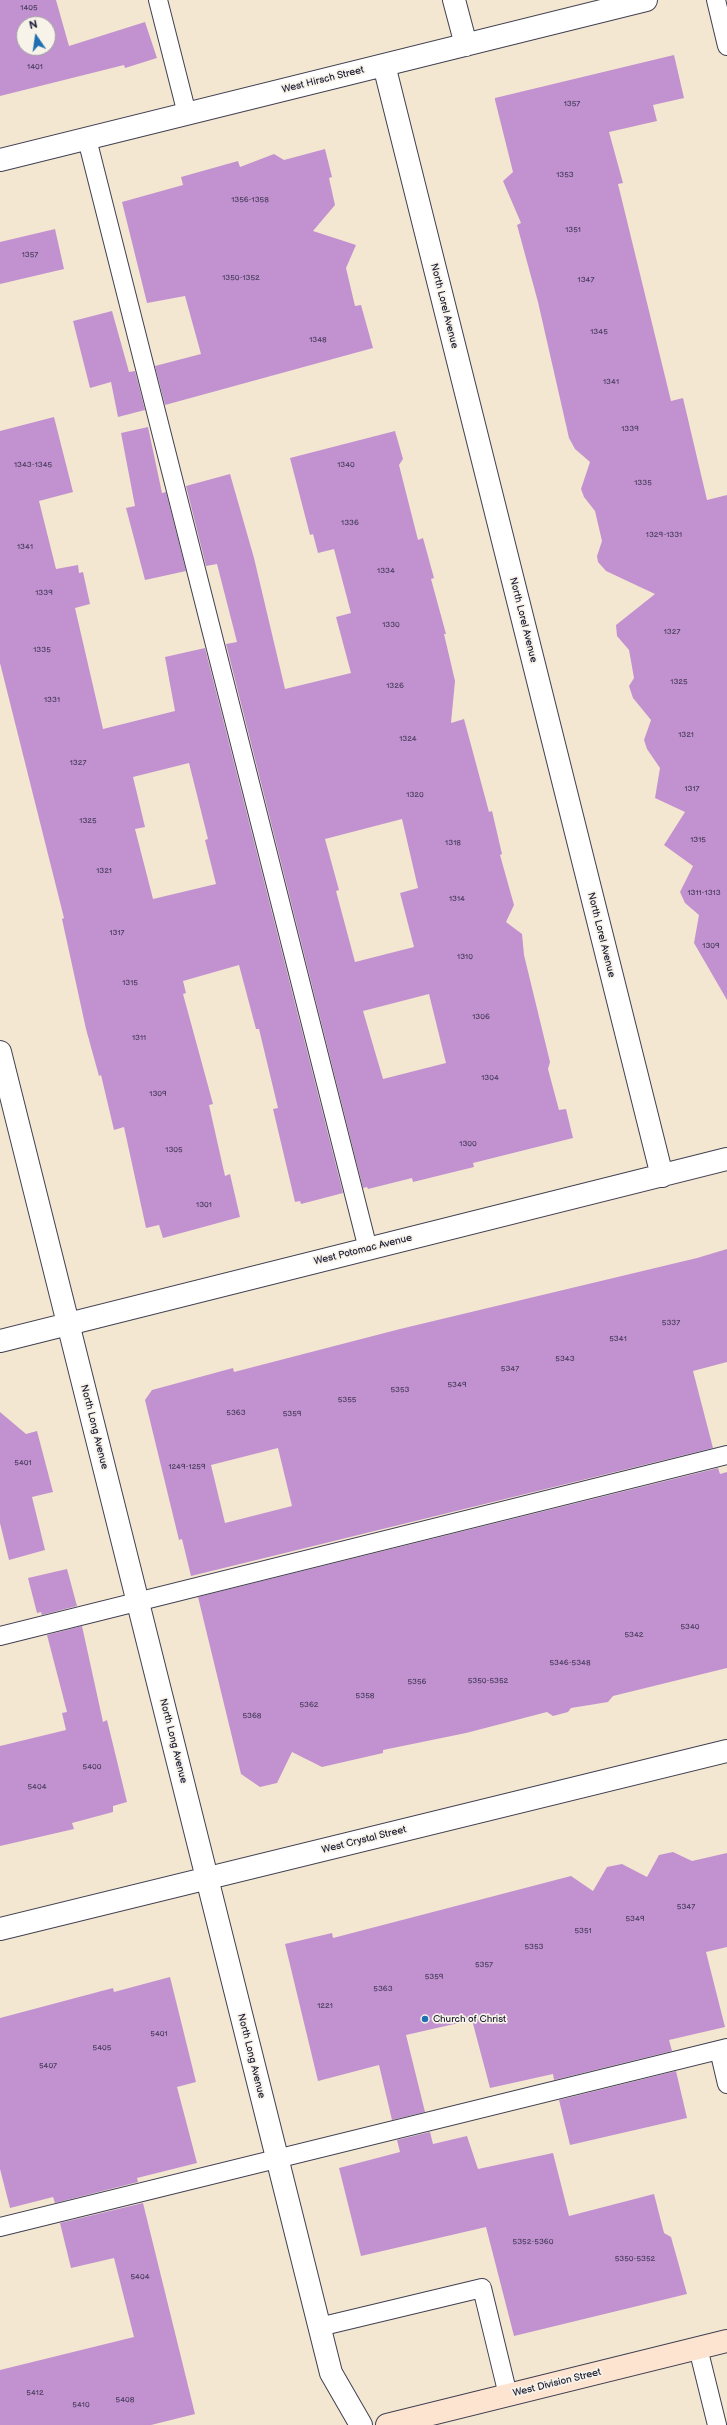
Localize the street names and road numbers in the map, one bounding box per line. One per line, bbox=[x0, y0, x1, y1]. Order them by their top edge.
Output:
street label: West Hirsch Street bbox=[281, 64, 365, 96]
street label: North Lorel Avenue bbox=[428, 262, 460, 350]
street label: North Lorel Avenue bbox=[507, 576, 539, 664]
street label: North Lorel Avenue bbox=[585, 891, 617, 979]
street label: West Potomac Avenue bbox=[313, 1232, 413, 1268]
street label: North Long Avenue bbox=[78, 1383, 110, 1471]
street label: North Long Avenue bbox=[157, 1697, 189, 1785]
street label: West Crystal Street bbox=[321, 1824, 407, 1856]
street label: North Long Avenue bbox=[235, 2012, 267, 2100]
street label: West Division Street bbox=[512, 2366, 602, 2400]

